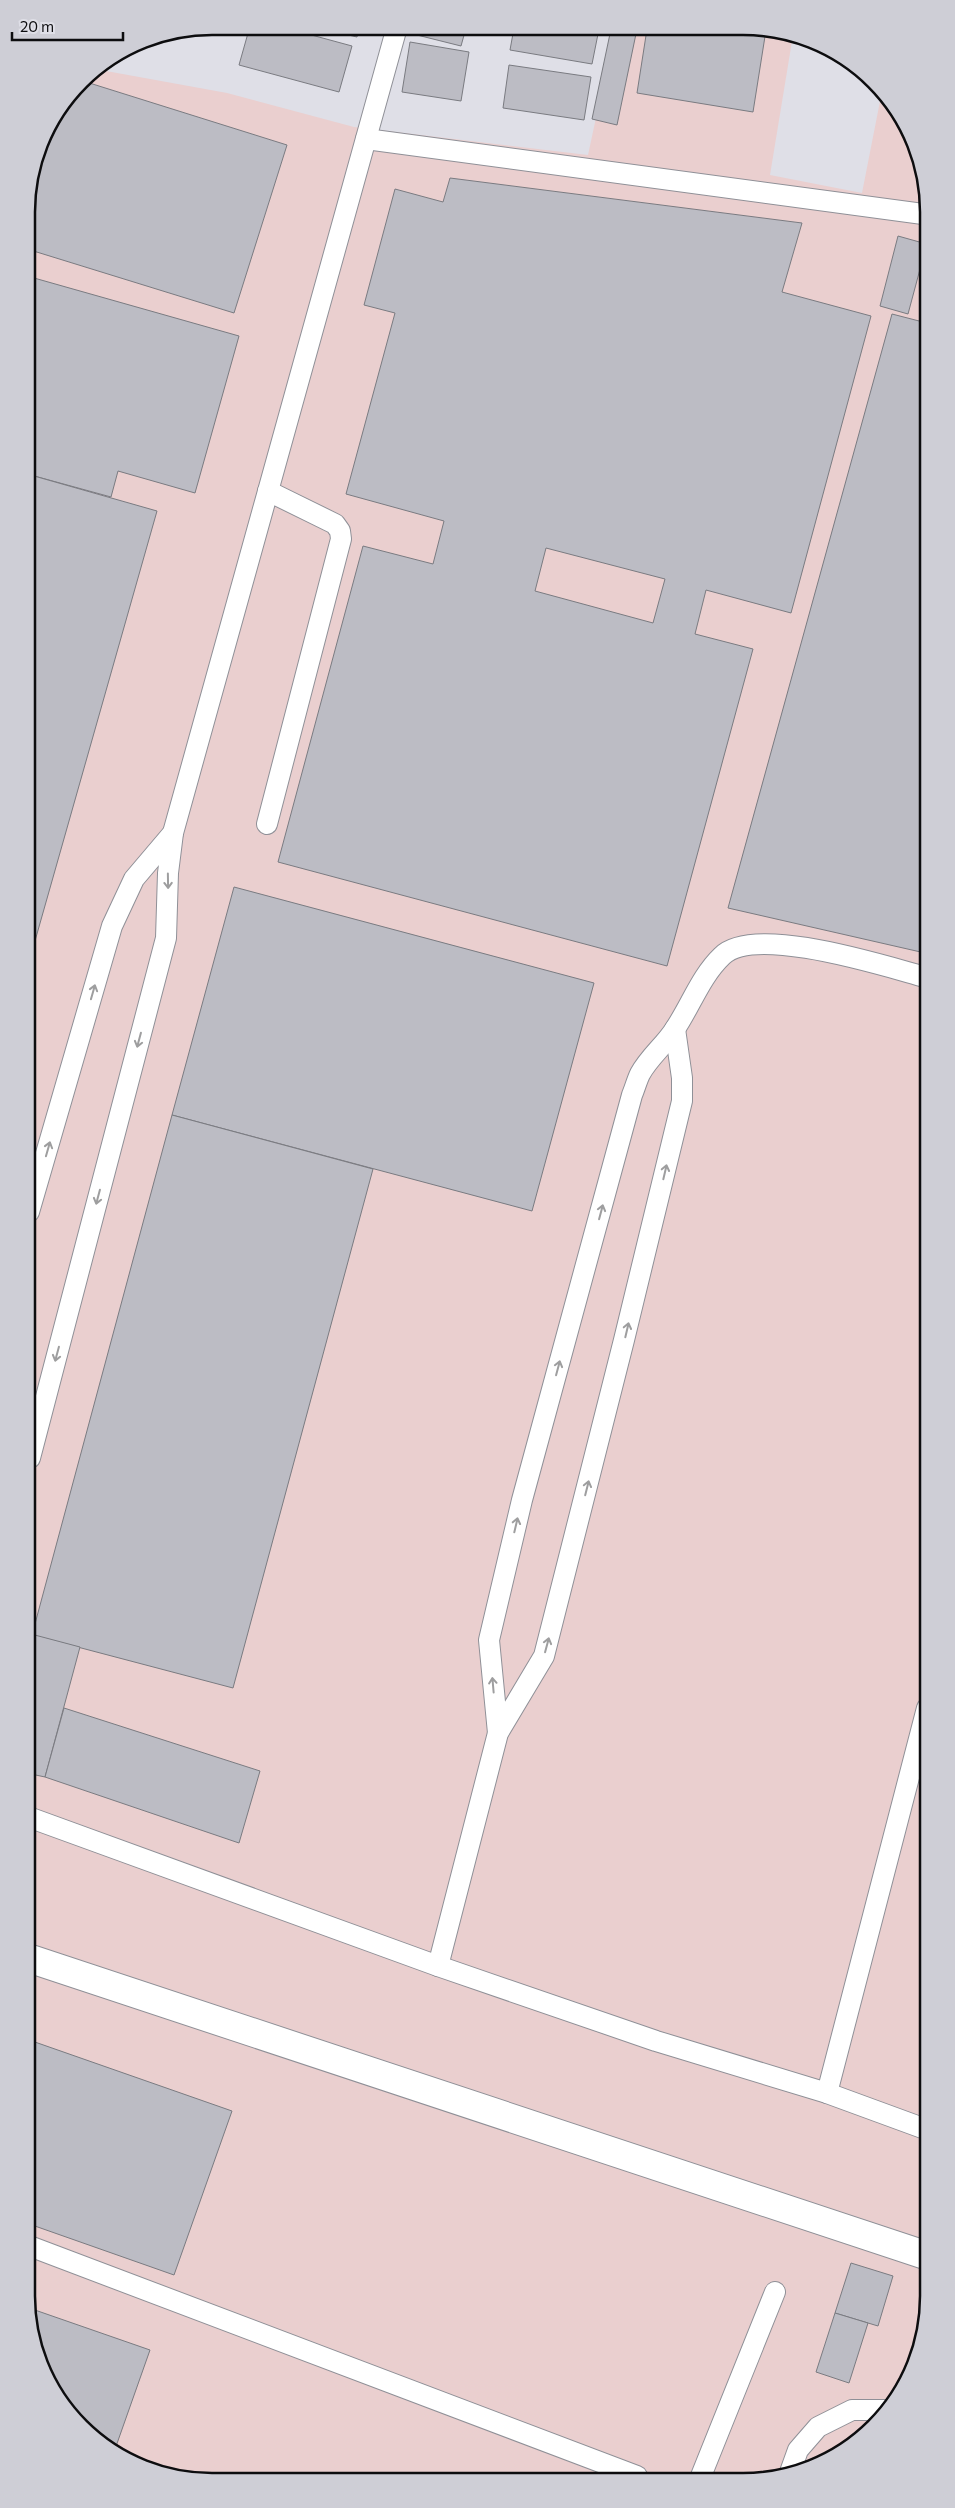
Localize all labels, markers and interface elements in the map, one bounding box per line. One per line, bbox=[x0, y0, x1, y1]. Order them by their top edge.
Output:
scale bar bbox=[12, 10, 124, 42]
text: 20 m bbox=[20, 17, 54, 35]
one-way arrow bbox=[163, 872, 173, 889]
one-way arrow bbox=[88, 985, 98, 1001]
one-way arrow bbox=[134, 1031, 144, 1047]
one-way arrow bbox=[43, 1141, 53, 1157]
one-way arrow bbox=[661, 1164, 670, 1180]
one-way arrow bbox=[93, 1189, 102, 1205]
one-way arrow bbox=[596, 1204, 606, 1220]
one-way arrow bbox=[623, 1322, 632, 1338]
one-way arrow bbox=[52, 1346, 61, 1362]
one-way arrow bbox=[554, 1361, 564, 1377]
one-way arrow bbox=[583, 1480, 593, 1496]
one-way arrow bbox=[512, 1518, 521, 1534]
one-way arrow bbox=[543, 1637, 552, 1653]
one-way arrow bbox=[488, 1677, 498, 1693]

